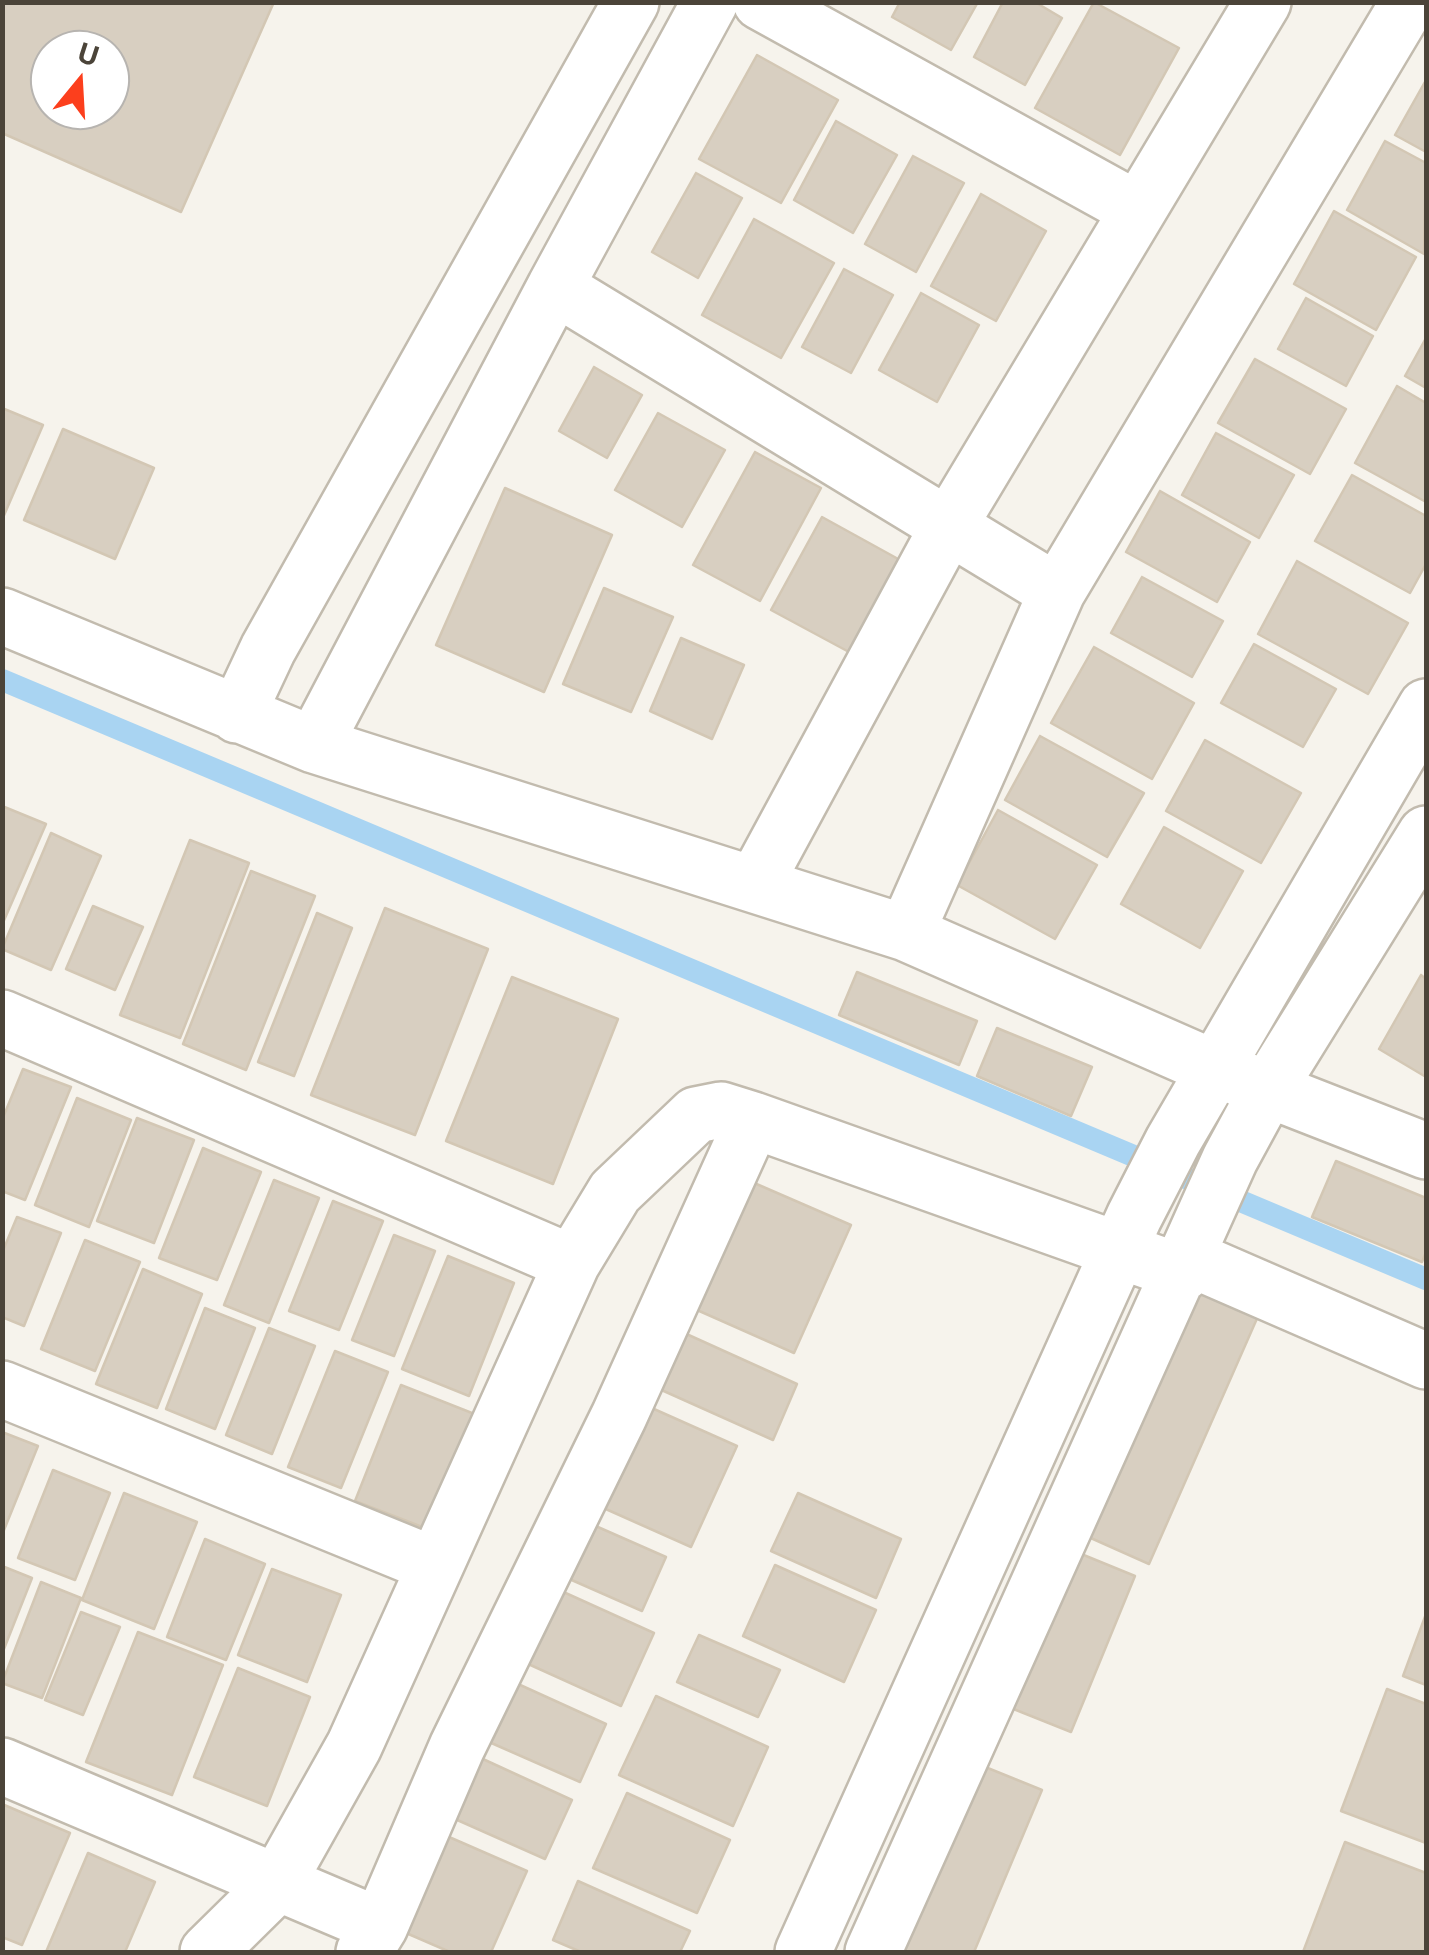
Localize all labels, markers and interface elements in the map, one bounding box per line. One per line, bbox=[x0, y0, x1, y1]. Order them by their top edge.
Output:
north arrow bbox=[30, 30, 130, 130]
text: U bbox=[73, 32, 105, 75]

